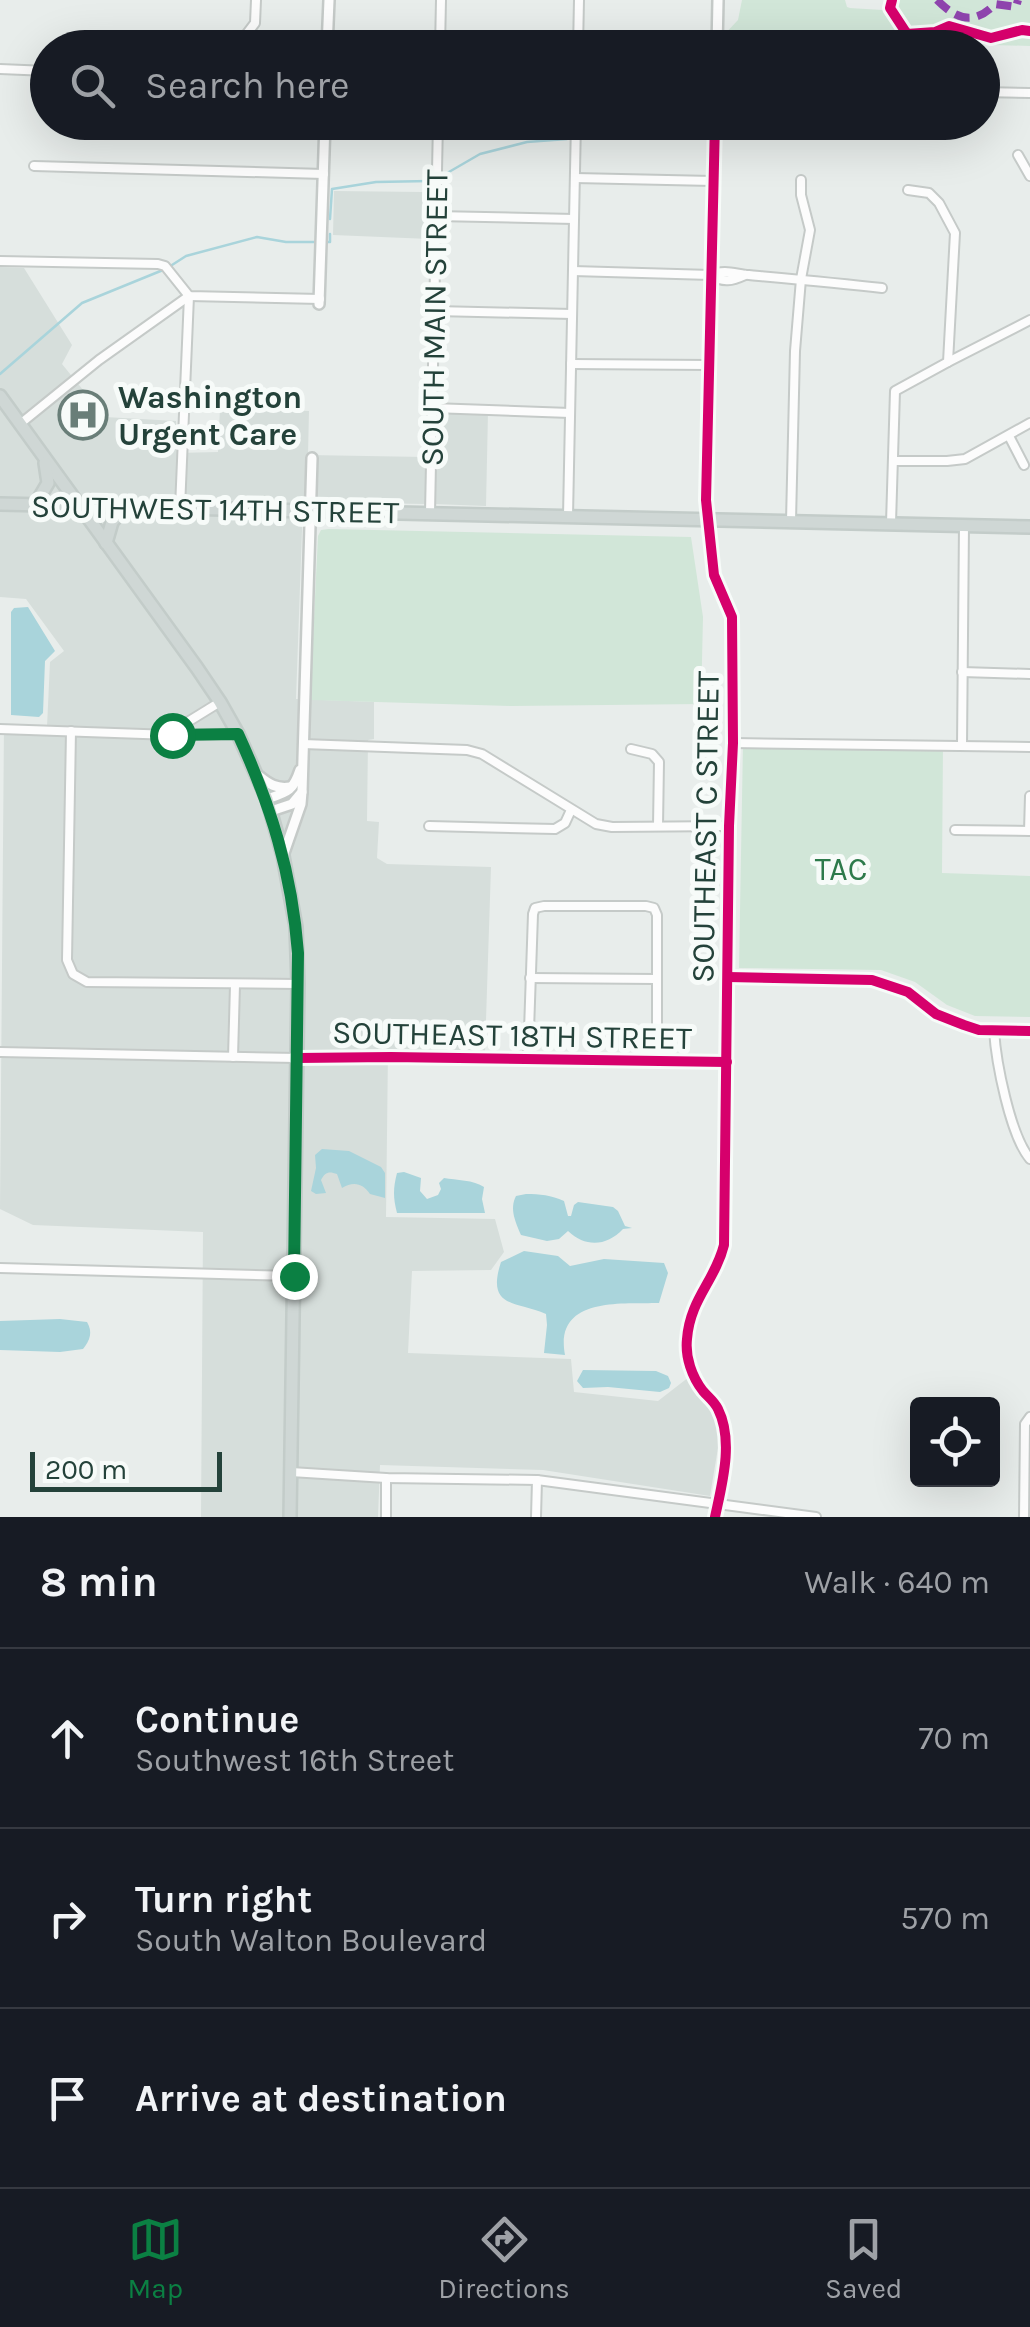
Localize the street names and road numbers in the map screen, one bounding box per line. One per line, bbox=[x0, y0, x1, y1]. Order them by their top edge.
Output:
street label: SOUTH MAIN STREET bbox=[413, 169, 456, 467]
street label: SOUTHWEST 14TH STREET bbox=[31, 488, 399, 531]
street label: SOUTHEAST C STREET bbox=[684, 671, 727, 983]
street label: SOUTHEAST 18TH STREET bbox=[332, 1014, 692, 1057]

